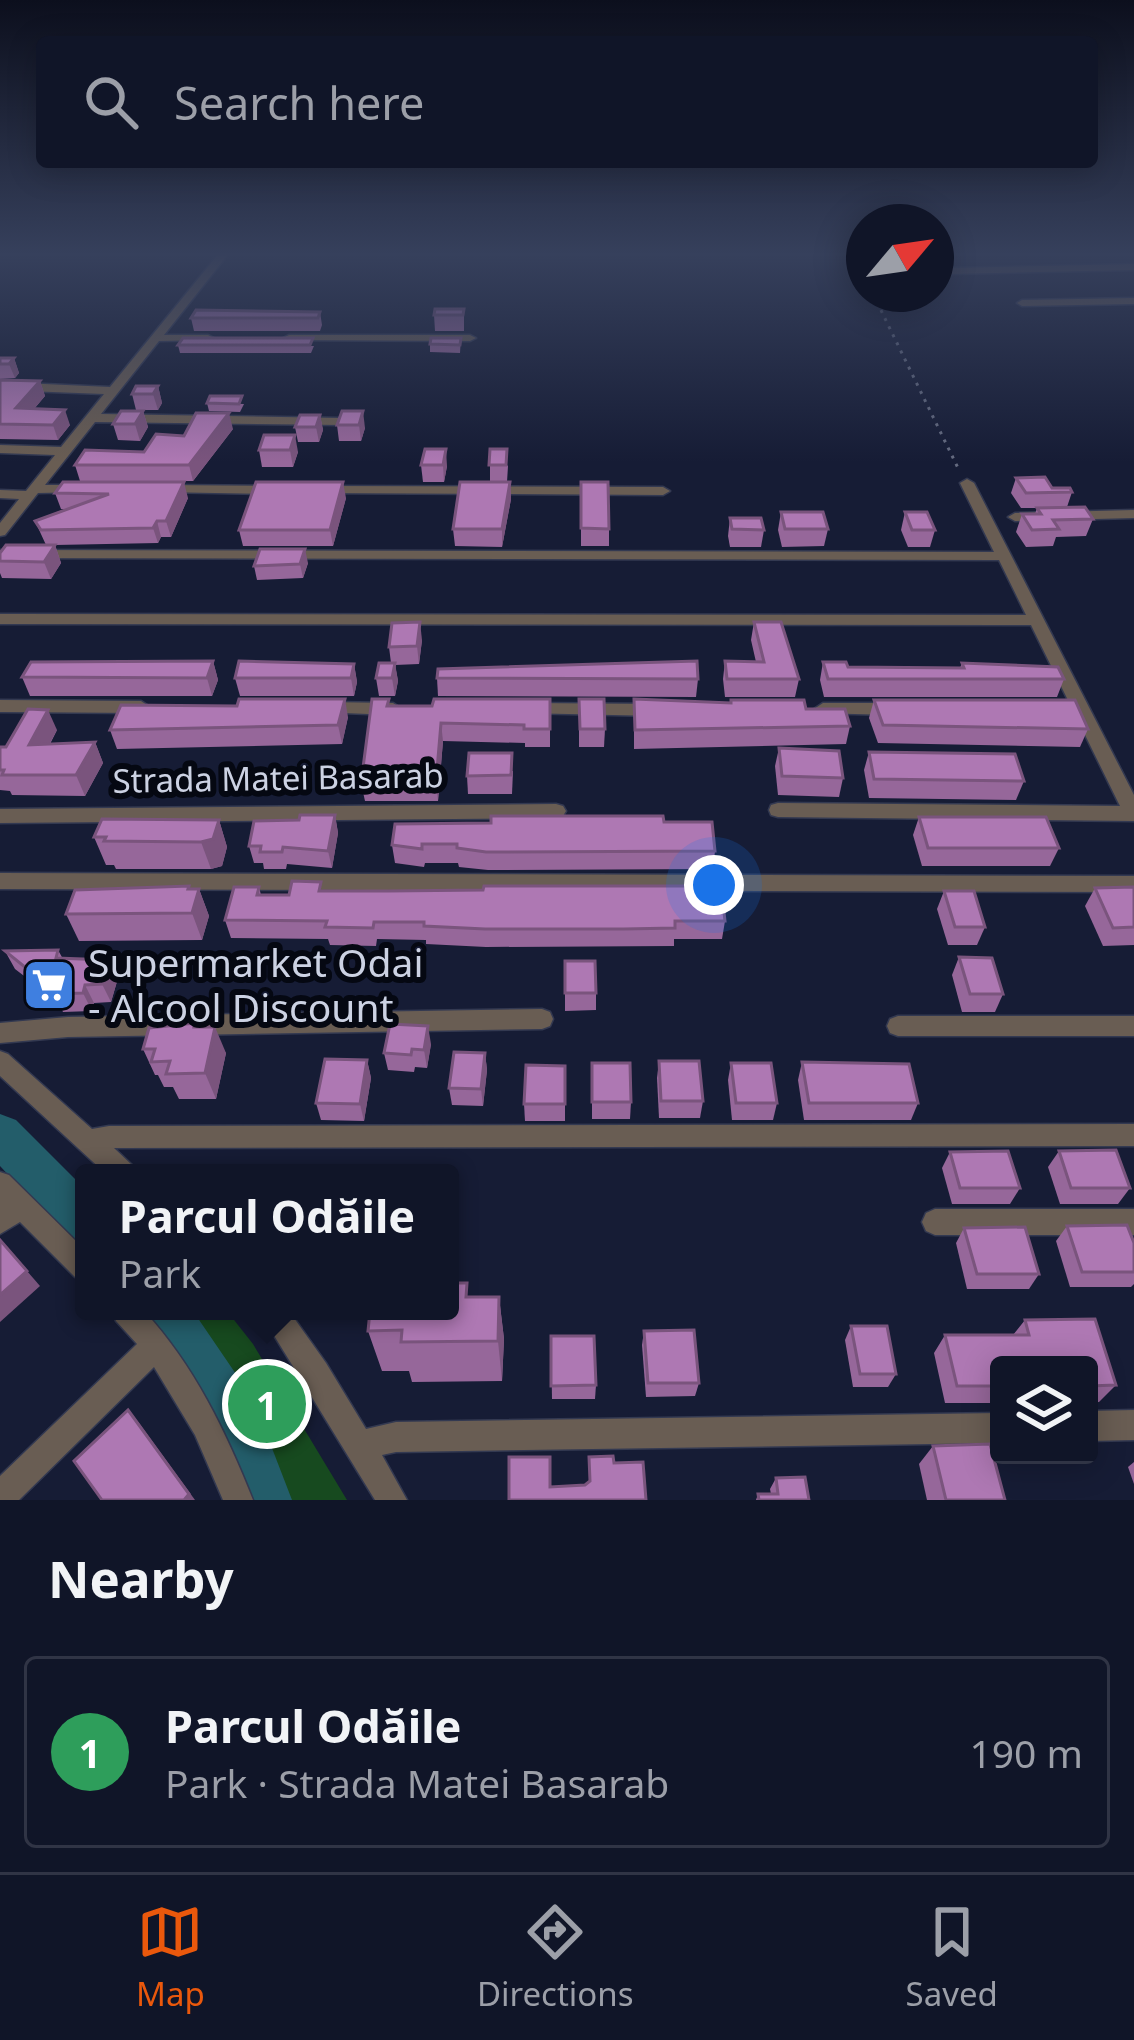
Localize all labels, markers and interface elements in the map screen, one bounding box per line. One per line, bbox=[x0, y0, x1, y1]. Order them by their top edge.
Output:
search box bbox=[36, 36, 1098, 168]
icon: search bbox=[78, 69, 144, 135]
text: Search here bbox=[174, 72, 424, 133]
north arrow bbox=[846, 204, 954, 312]
street label: Strada Matei Basarab bbox=[112, 752, 444, 803]
your location bbox=[684, 855, 744, 915]
place label: Supermarket Odai - Alcool Discount bbox=[88, 935, 423, 1033]
supermarket icon: Supermarket Odai - Alcool Discount bbox=[21, 957, 77, 1013]
popup bbox=[75, 1164, 459, 1320]
text: Parcul Odăile bbox=[119, 1185, 415, 1246]
text: Park bbox=[119, 1246, 201, 1299]
map controls bbox=[990, 1356, 1098, 1464]
button: layers bbox=[990, 1356, 1098, 1464]
pin: 1 bbox=[228, 1359, 306, 1449]
text: Nearby bbox=[48, 1543, 234, 1613]
text: Parcul Odăile bbox=[165, 1695, 461, 1756]
text: 1 bbox=[79, 1726, 101, 1779]
text: 190 m bbox=[969, 1726, 1083, 1779]
text: Park · Strada Matei Basarab bbox=[165, 1756, 669, 1809]
tab: Map bbox=[136, 1899, 205, 2016]
tab: Directions bbox=[477, 1899, 634, 2016]
tab: Saved bbox=[906, 1899, 998, 2016]

